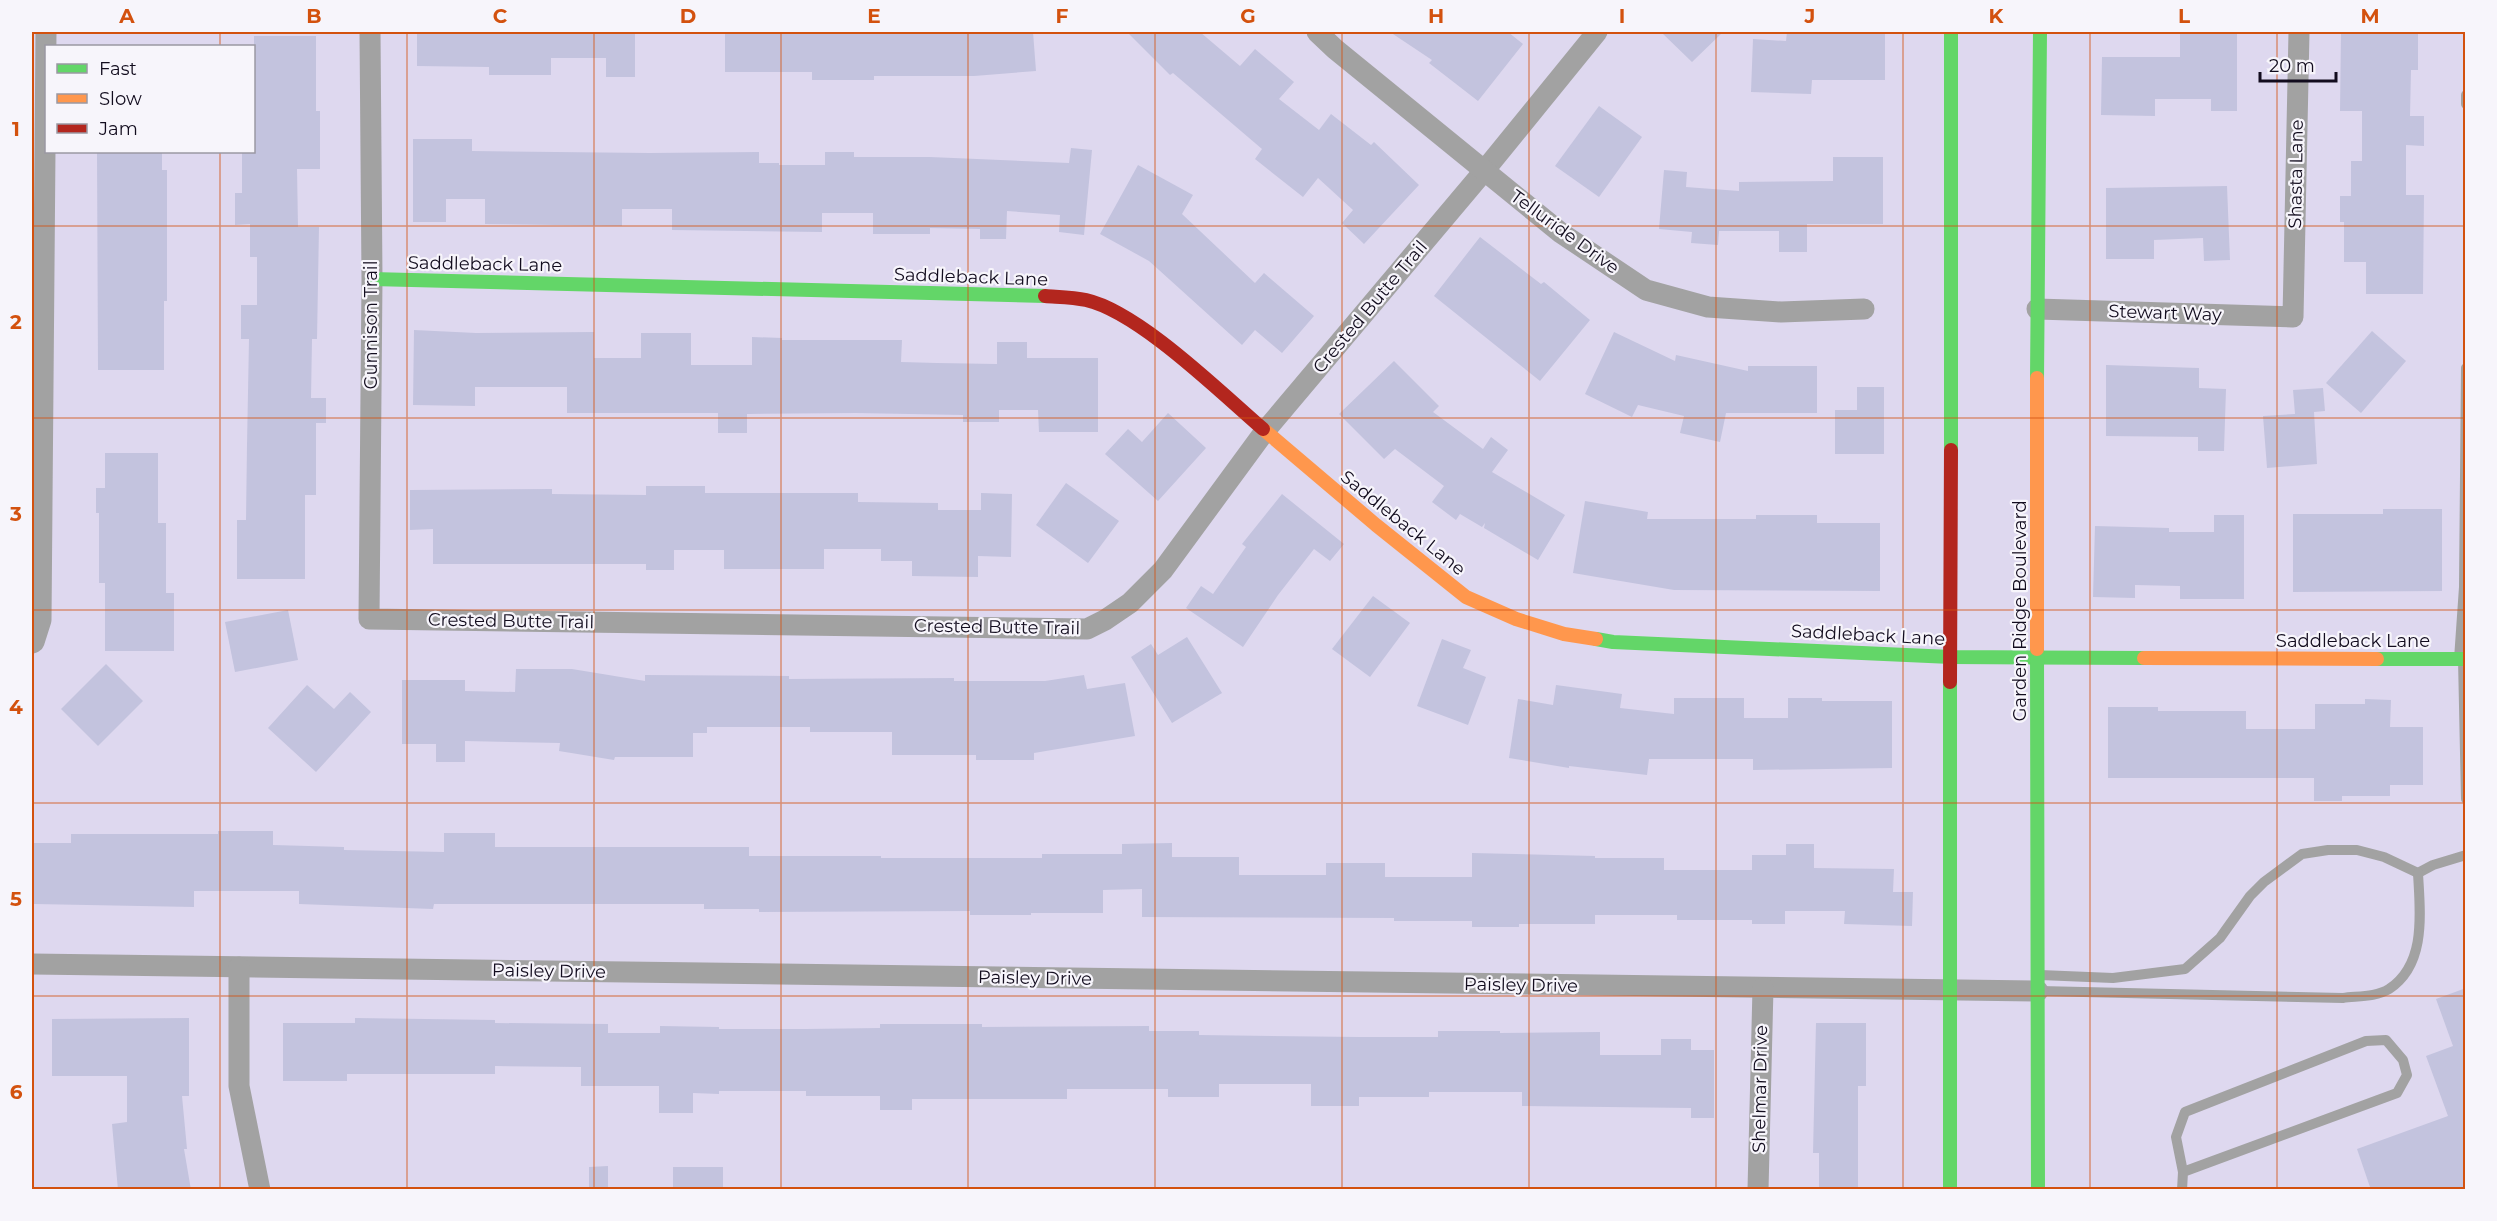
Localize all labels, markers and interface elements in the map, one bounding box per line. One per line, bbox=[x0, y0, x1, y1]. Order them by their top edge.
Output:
text: A bbox=[118, 4, 135, 28]
text: B bbox=[306, 4, 322, 28]
text: C bbox=[493, 4, 508, 28]
text: D bbox=[680, 4, 696, 28]
text: E bbox=[867, 4, 881, 28]
text: F bbox=[1056, 4, 1069, 28]
text: G bbox=[1240, 4, 1256, 28]
text: H bbox=[1428, 4, 1444, 28]
text: I bbox=[1619, 4, 1625, 28]
text: J bbox=[1804, 4, 1815, 28]
text: K bbox=[1989, 4, 2005, 28]
text: L bbox=[2178, 4, 2190, 28]
text: M bbox=[2360, 4, 2380, 28]
legend bbox=[45, 45, 255, 153]
scale bar bbox=[2260, 45, 2336, 83]
text: 20 m bbox=[2269, 55, 2315, 77]
text: Fast bbox=[99, 58, 137, 80]
text: Slow bbox=[99, 88, 142, 110]
text: 1 bbox=[12, 117, 20, 141]
text: Jam bbox=[98, 118, 138, 140]
street label: Shasta Lane bbox=[2284, 119, 2308, 229]
street label: Telluride Drive bbox=[1506, 185, 1624, 279]
street label: Crested Butte Trail bbox=[1308, 236, 1432, 378]
street label: Saddleback Lane bbox=[408, 252, 562, 276]
street label: Gunnison Trail bbox=[360, 260, 382, 390]
street label: Saddleback Lane bbox=[894, 263, 1049, 291]
street label: Stewart Way bbox=[2108, 300, 2222, 326]
text: 2 bbox=[10, 310, 22, 334]
street label: Saddleback Lane bbox=[1336, 466, 1470, 580]
street label: Garden Ridge Boulevard bbox=[2009, 500, 2031, 722]
text: 3 bbox=[9, 502, 22, 526]
street label: Crested Butte Trail bbox=[428, 609, 594, 633]
street label: Crested Butte Trail bbox=[914, 615, 1080, 639]
street label: Saddleback Lane bbox=[1790, 620, 1946, 650]
street label: Saddleback Lane bbox=[2276, 630, 2430, 652]
text: 4 bbox=[9, 695, 23, 719]
text: 5 bbox=[10, 887, 22, 911]
street label: Paisley Drive bbox=[492, 959, 606, 983]
street label: Paisley Drive bbox=[978, 966, 1092, 990]
street label: Paisley Drive bbox=[1464, 973, 1578, 997]
street label: Shelmar Drive bbox=[1748, 1025, 1772, 1153]
text: 6 bbox=[10, 1080, 23, 1104]

